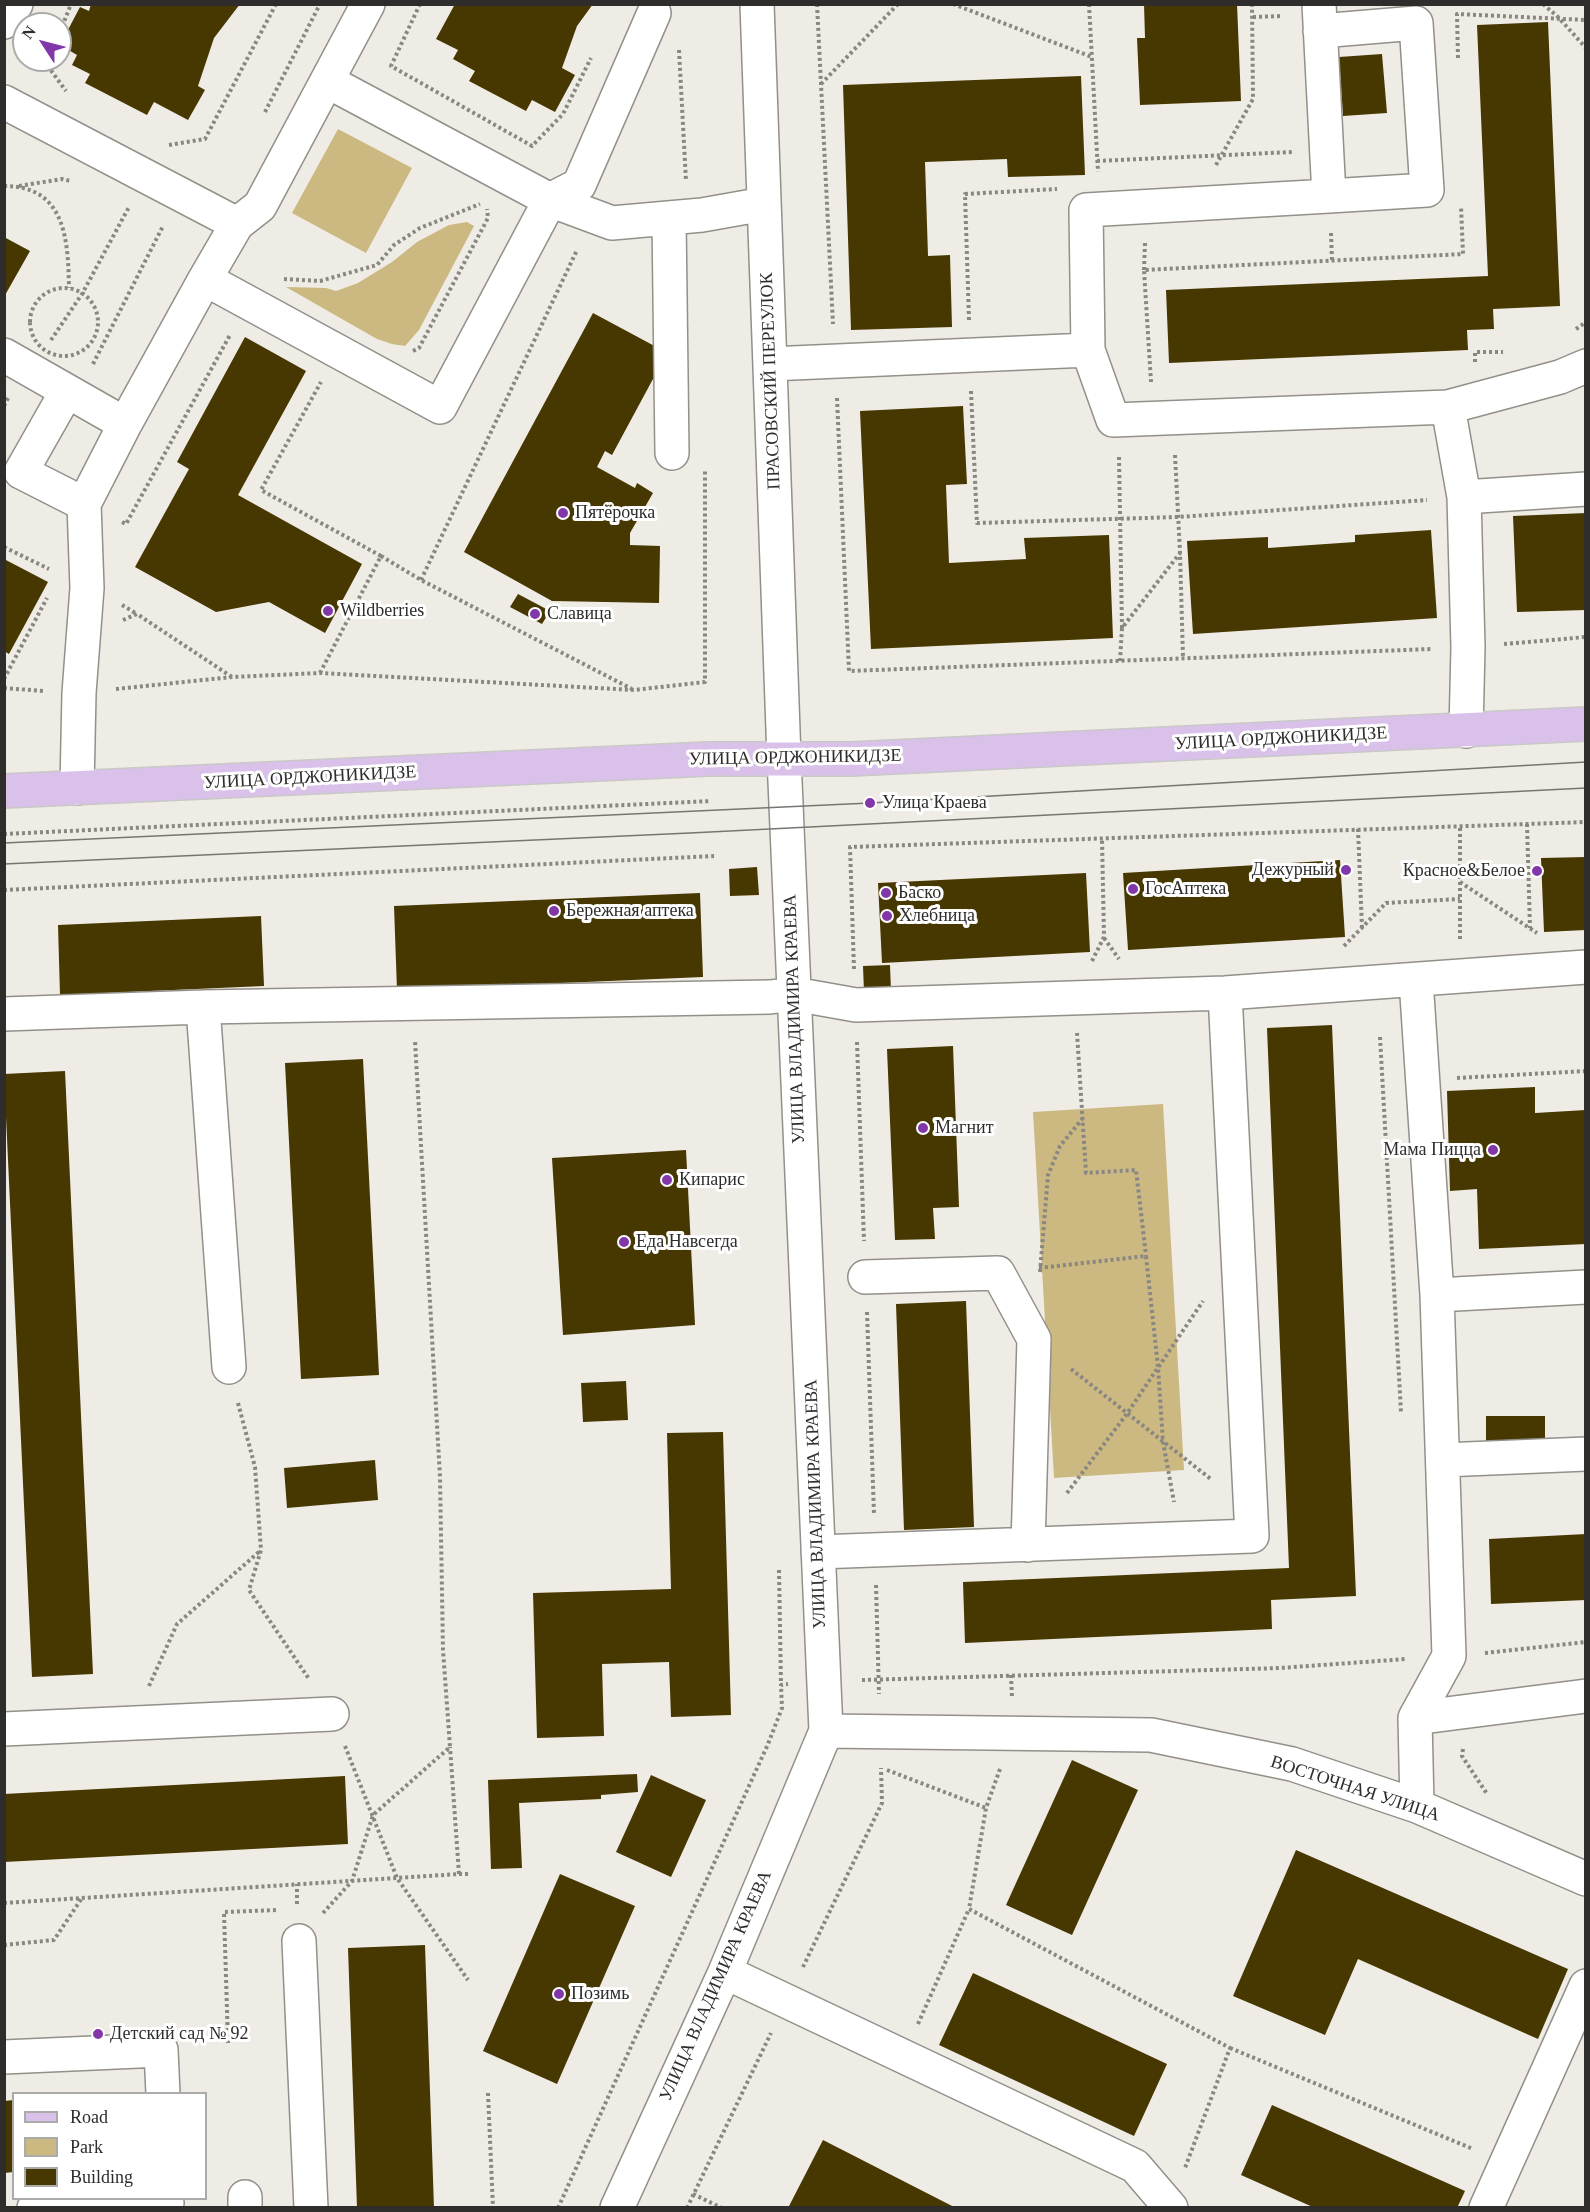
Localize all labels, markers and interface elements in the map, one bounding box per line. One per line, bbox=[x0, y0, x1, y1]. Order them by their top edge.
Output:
north arrow bbox=[12, 12, 72, 72]
text: N bbox=[18, 23, 39, 42]
street label: ПРАСОВСКИЙ ПЕРЕУЛОК bbox=[756, 272, 786, 490]
place label: Пятёрочка bbox=[575, 502, 655, 524]
marker: Пятёрочка bbox=[556, 506, 570, 520]
place label: Wildberries bbox=[340, 600, 424, 622]
place label: Славица bbox=[547, 603, 612, 625]
marker: Wildberries bbox=[321, 604, 335, 618]
marker: Славица bbox=[528, 607, 542, 621]
street label: УЛИЦА ОРДЖОНИКИДЗЕ bbox=[1174, 723, 1388, 755]
street label: УЛИЦА ОРДЖОНИКИДЗЕ bbox=[688, 745, 902, 771]
street label: УЛИЦА ОРДЖОНИКИДЗЕ bbox=[203, 762, 417, 794]
place label: Улица Краева bbox=[882, 792, 987, 814]
marker: Улица Краева bbox=[863, 796, 877, 810]
place label: Дежурный bbox=[1252, 859, 1334, 881]
place label: Красное&Белое bbox=[1403, 860, 1525, 882]
marker: Дежурный bbox=[1339, 863, 1353, 877]
marker: Красное&Белое bbox=[1530, 864, 1544, 878]
place label: ГосАптека bbox=[1145, 878, 1226, 900]
place label: Баско bbox=[898, 882, 941, 904]
marker: ГосАптека bbox=[1126, 882, 1140, 896]
marker: Баско bbox=[879, 886, 893, 900]
street label: УЛИЦА ВЛАДИМИРА КРАЕВА bbox=[780, 894, 810, 1144]
place label: Бережная аптека bbox=[566, 900, 694, 922]
marker: Бережная аптека bbox=[547, 904, 561, 918]
place label: Хлебница bbox=[899, 905, 975, 927]
marker: Хлебница bbox=[880, 909, 894, 923]
place label: Магнит bbox=[935, 1117, 994, 1139]
marker: Магнит bbox=[916, 1121, 930, 1135]
place label: Мама Пицца bbox=[1383, 1139, 1481, 1161]
marker: Мама Пицца bbox=[1486, 1143, 1500, 1157]
place label: Кипарис bbox=[679, 1169, 745, 1191]
marker: Кипарис bbox=[660, 1173, 674, 1187]
place label: Еда Навсегда bbox=[636, 1231, 738, 1253]
marker: Еда Навсегда bbox=[617, 1235, 631, 1249]
street label: УЛИЦА ВЛАДИМИРА КРАЕВА bbox=[801, 1379, 831, 1629]
street label: ВОСТОЧНАЯ УЛИЦА bbox=[1268, 1751, 1442, 1827]
street label: УЛИЦА ВЛАДИМИРА КРАЕВА bbox=[655, 1867, 777, 2105]
place label: Позимь bbox=[571, 1983, 629, 2005]
marker: Позимь bbox=[552, 1987, 566, 2001]
place label: Детский сад № 92 bbox=[110, 2023, 249, 2045]
marker: Детский сад № 92 bbox=[91, 2027, 105, 2041]
legend bbox=[12, 2092, 207, 2200]
text: Road bbox=[70, 2107, 108, 2127]
text: Park bbox=[70, 2137, 103, 2157]
text: Building bbox=[70, 2167, 133, 2187]

